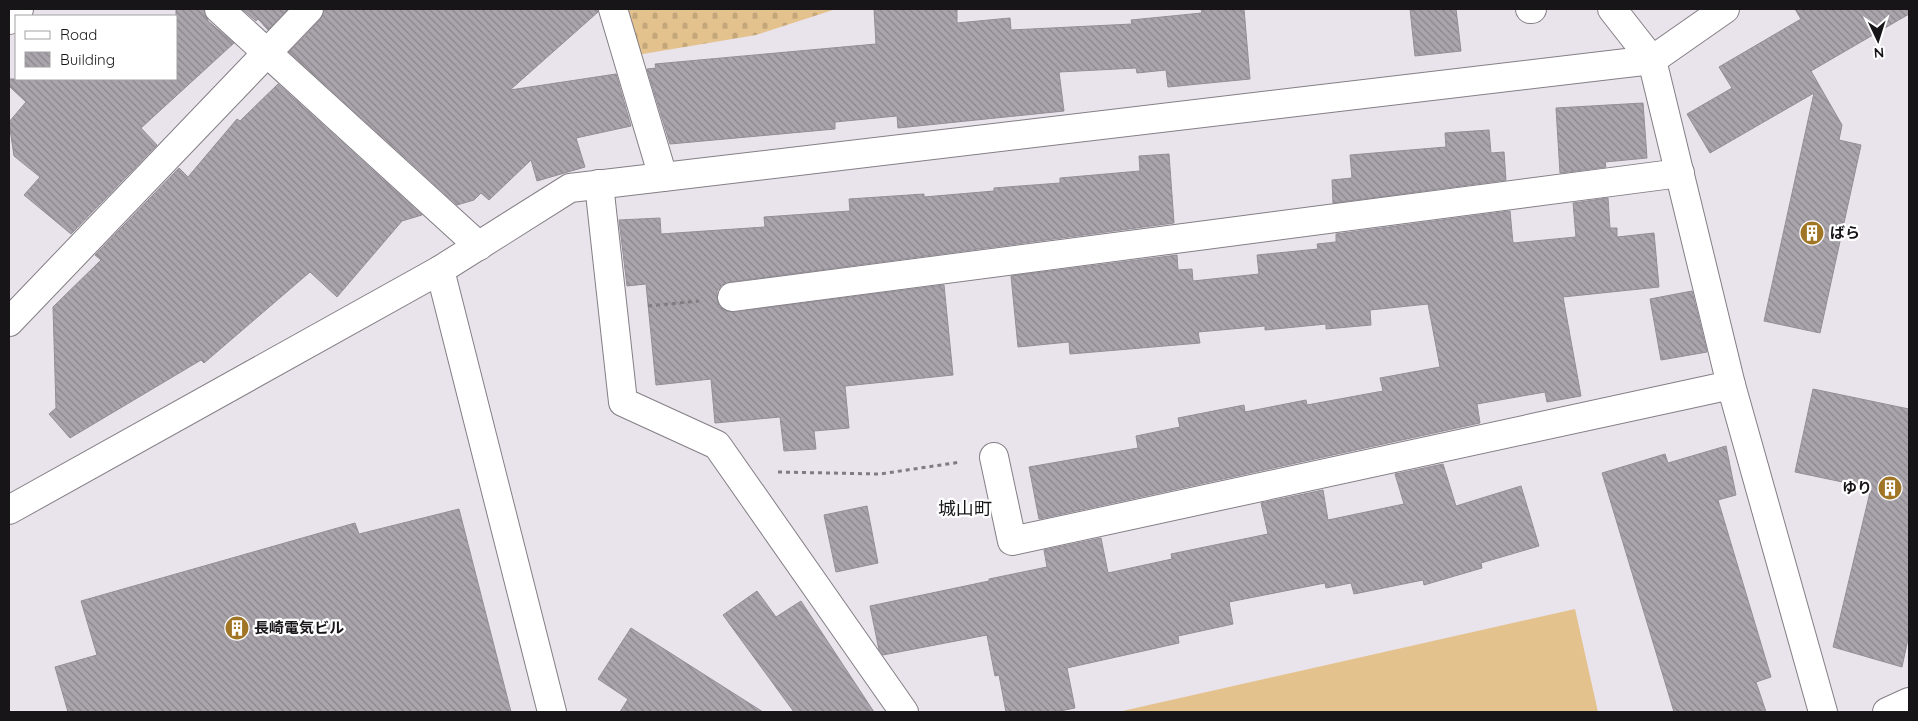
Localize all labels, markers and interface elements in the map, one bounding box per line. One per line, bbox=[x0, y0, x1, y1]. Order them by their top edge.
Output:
legend bbox=[15, 15, 178, 80]
north arrow bbox=[1853, 15, 1903, 65]
text: Road bbox=[60, 25, 97, 44]
text: N bbox=[1873, 44, 1885, 62]
text: Building bbox=[60, 50, 115, 69]
building icon: ばら bbox=[1799, 220, 1825, 246]
place label: ばら bbox=[1830, 223, 1860, 242]
building icon: ゆり bbox=[1877, 475, 1903, 501]
place label: ゆり bbox=[1842, 478, 1872, 497]
district label: 城山町 bbox=[938, 497, 992, 520]
building icon: 長崎電気ビル bbox=[224, 615, 250, 641]
place label: 長崎電気ビル bbox=[254, 618, 344, 637]

